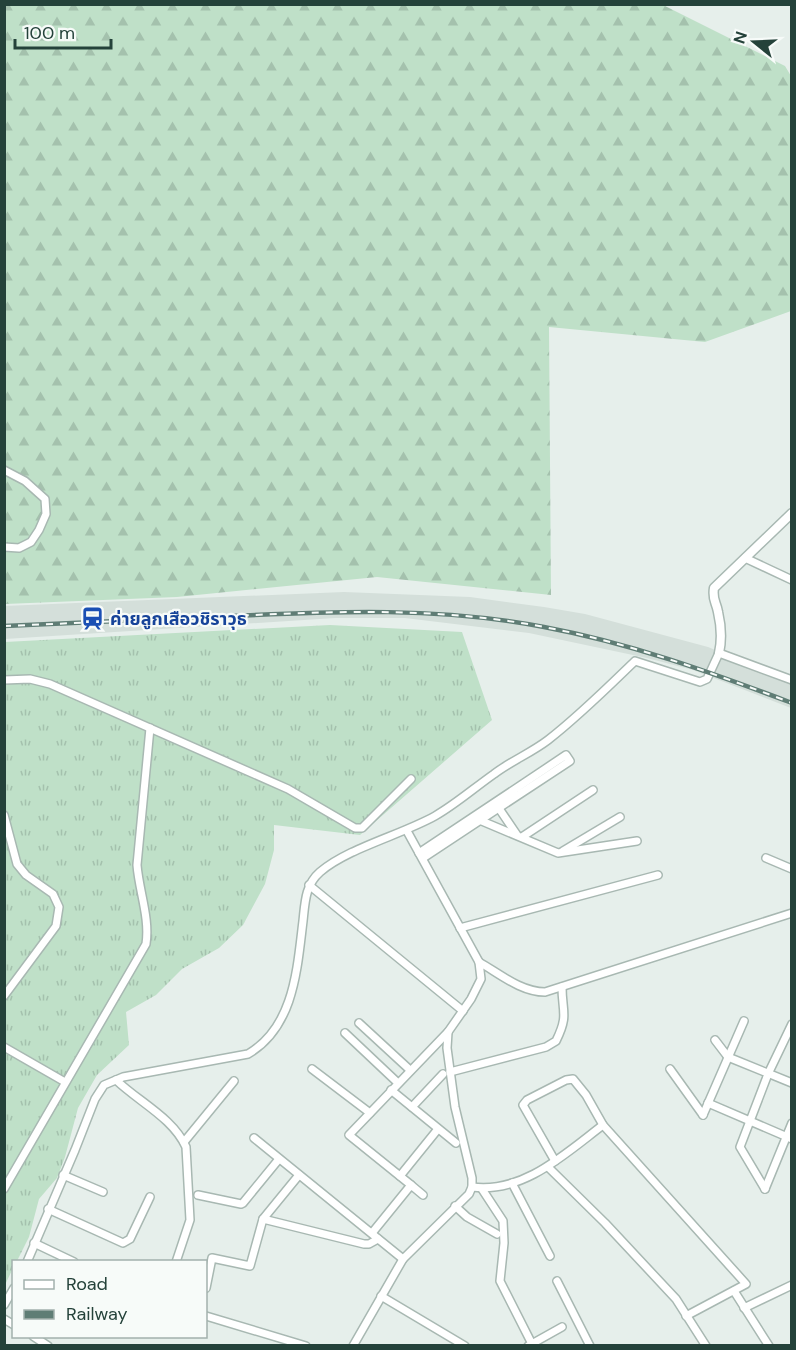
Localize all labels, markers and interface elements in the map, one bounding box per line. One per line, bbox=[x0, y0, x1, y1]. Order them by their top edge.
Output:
scale bar bbox=[15, 12, 111, 50]
north arrow bbox=[724, 12, 784, 72]
text: 100 m bbox=[24, 21, 75, 45]
text: N bbox=[728, 29, 752, 46]
station icon: ค่ายลูกเสือวชิราวุธ bbox=[79, 606, 105, 632]
place label: ค่ายลูกเสือวชิราวุธ bbox=[110, 607, 247, 631]
legend bbox=[12, 1260, 207, 1338]
text: Road bbox=[66, 1272, 108, 1296]
text: Railway bbox=[66, 1302, 128, 1326]

